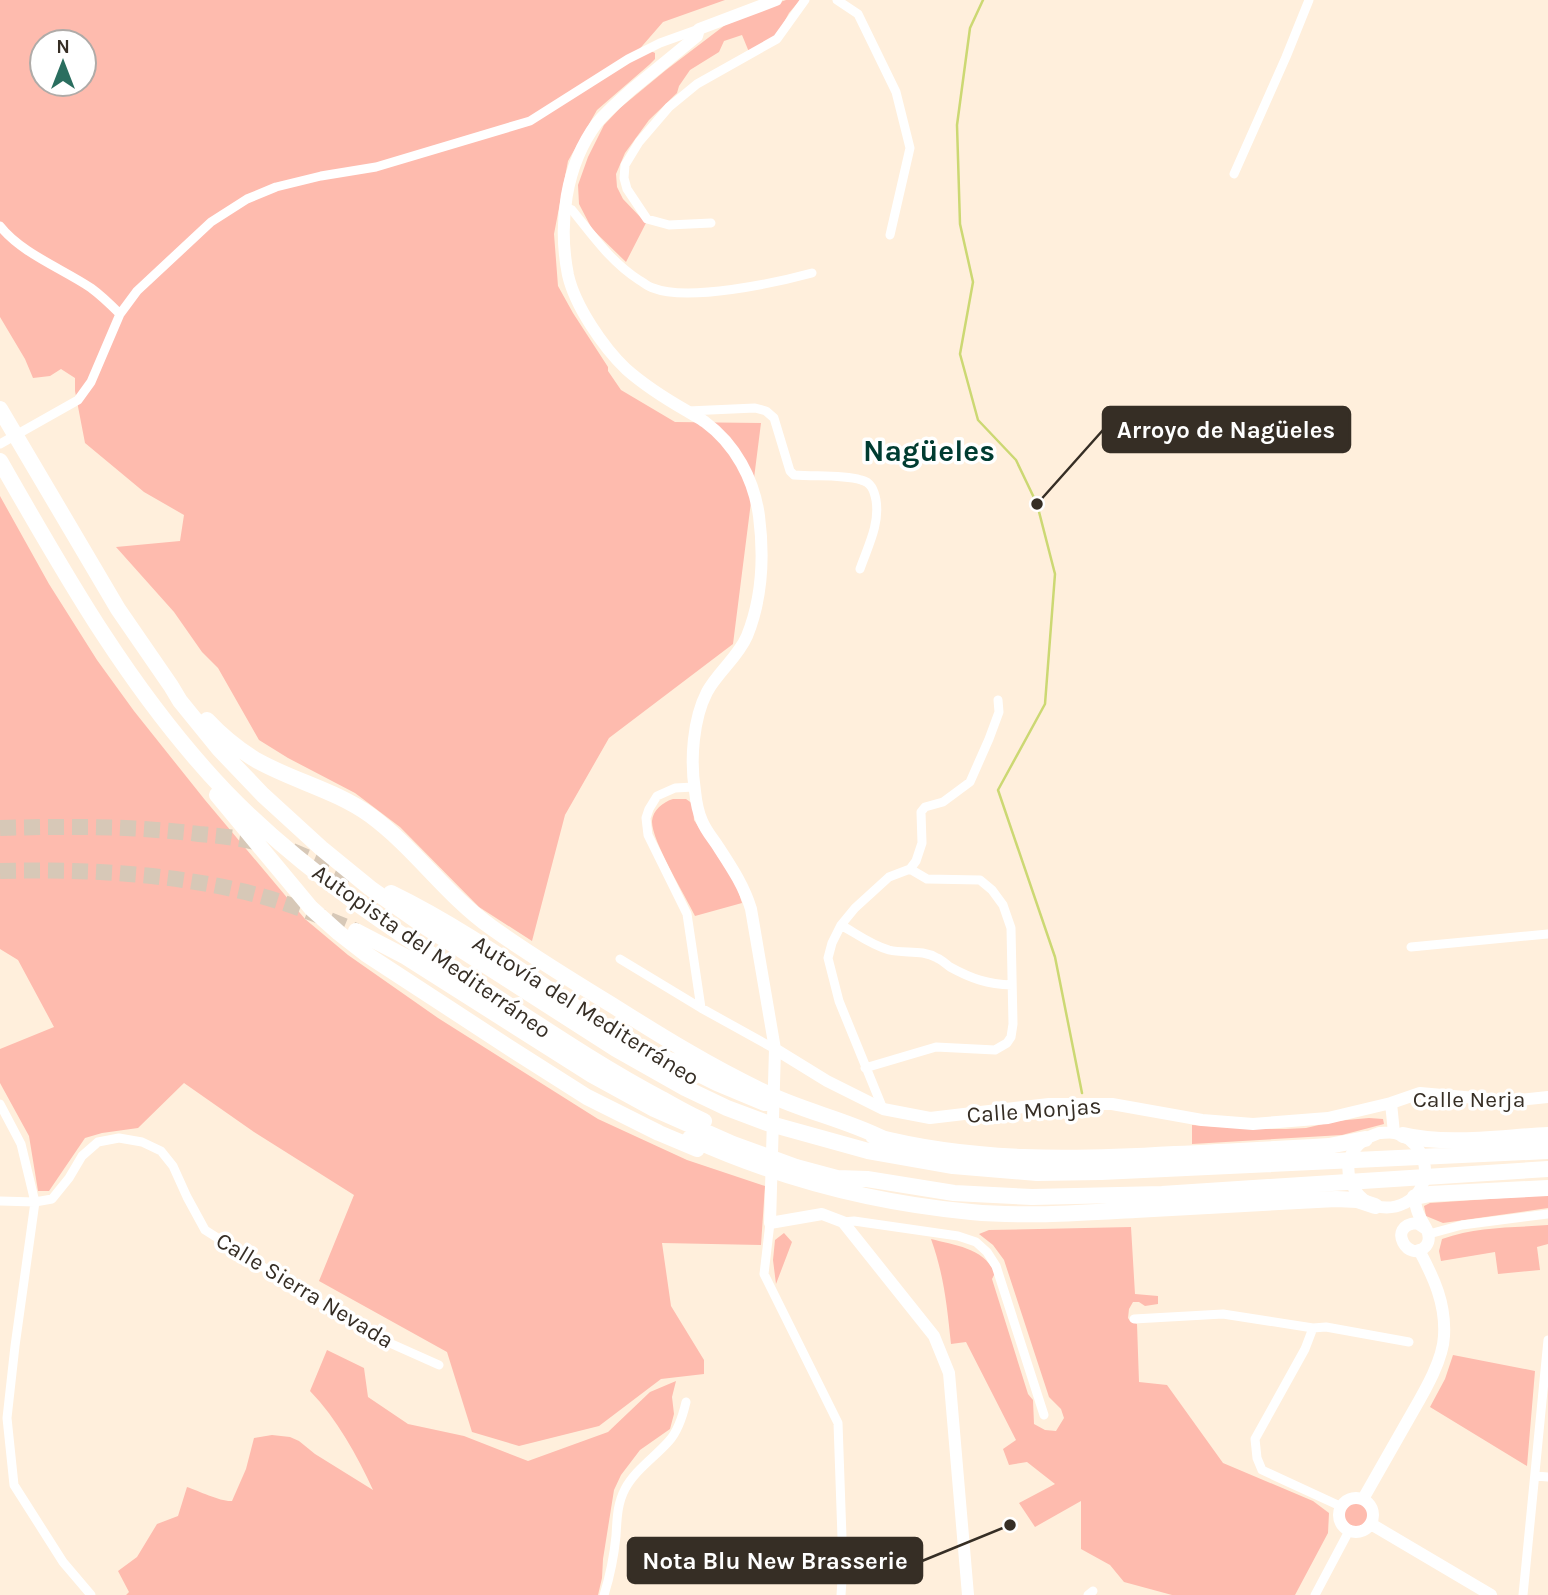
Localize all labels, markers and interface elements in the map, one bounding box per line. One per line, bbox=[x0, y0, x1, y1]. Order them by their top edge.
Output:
north arrow bbox=[28, 28, 98, 98]
text: N bbox=[56, 36, 70, 58]
callout: Arroyo de Nagüeles bbox=[1103, 407, 1350, 452]
text: Arroyo de Nagüeles bbox=[1117, 416, 1335, 444]
district label: Nagüeles bbox=[863, 433, 995, 469]
street label: Autopista del Mediterráneo bbox=[307, 859, 556, 1044]
street label: Autovía del Mediterráneo bbox=[467, 930, 704, 1091]
street label: Calle Nerja bbox=[1413, 1086, 1525, 1113]
street label: Calle Monjas bbox=[966, 1092, 1102, 1129]
street label: Calle Sierra Nevada bbox=[211, 1227, 398, 1354]
callout: Nota Blu New Brasserie bbox=[628, 1538, 922, 1583]
text: Nota Blu New Brasserie bbox=[642, 1547, 908, 1575]

